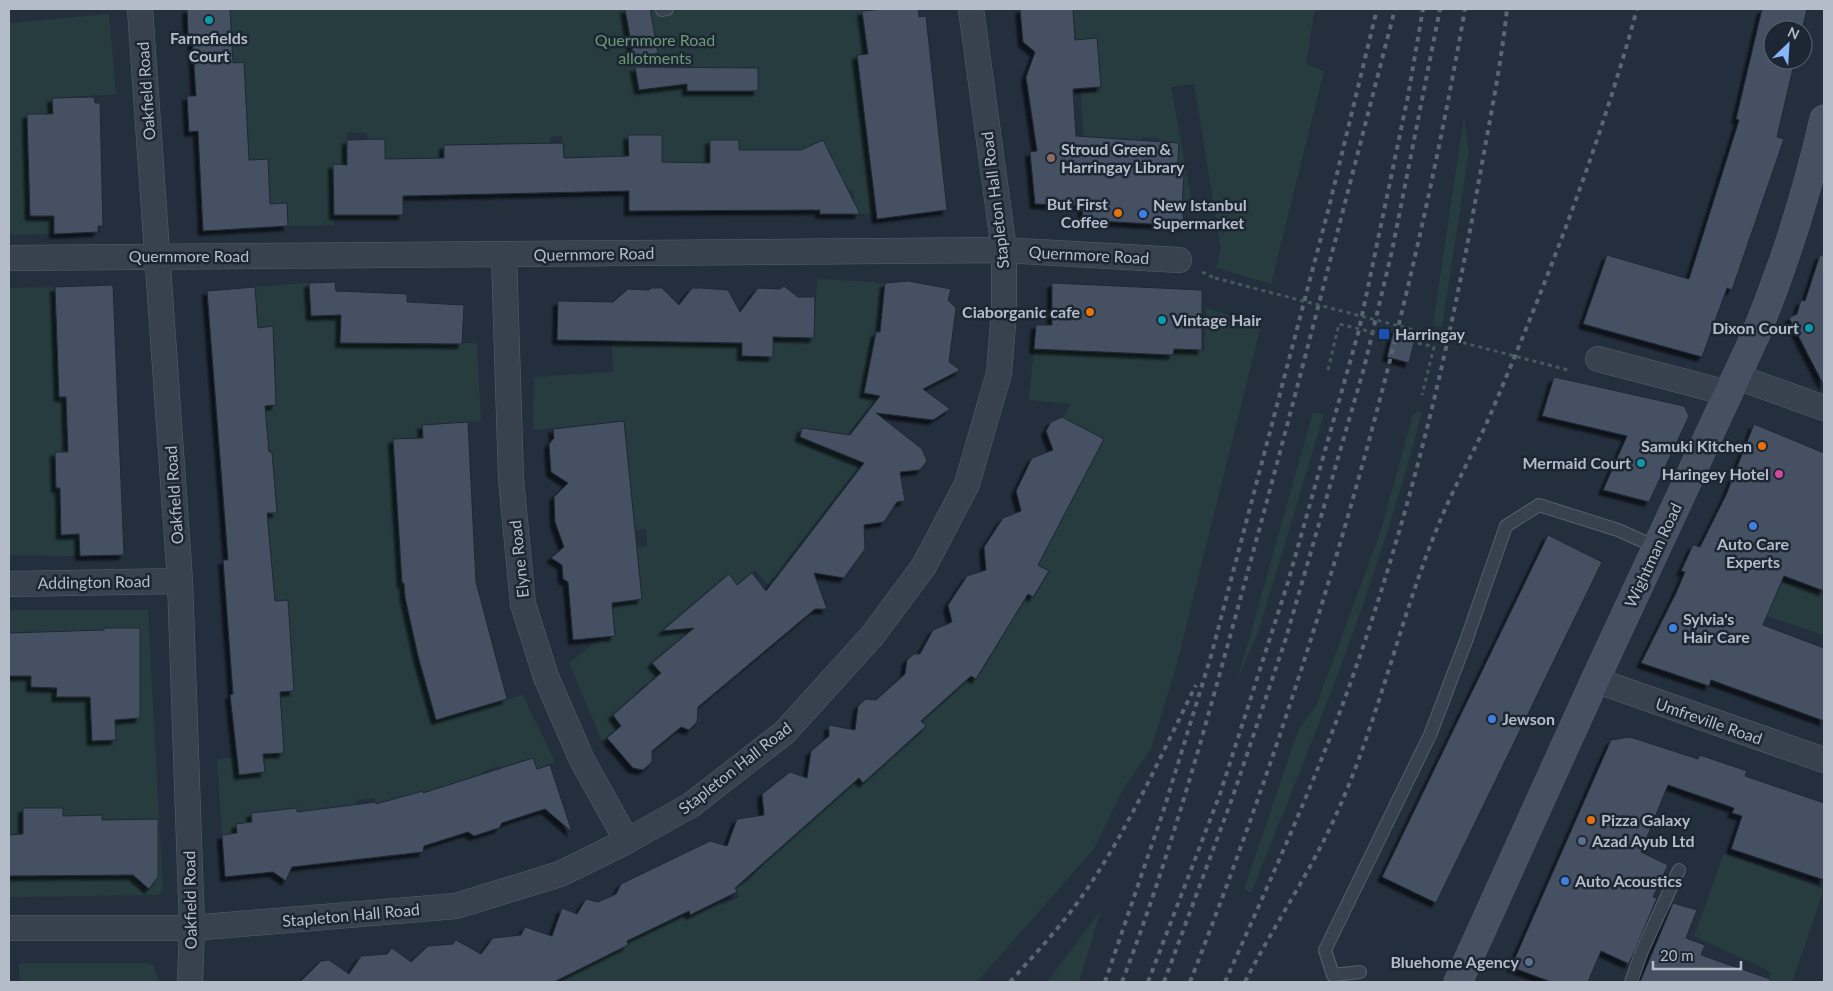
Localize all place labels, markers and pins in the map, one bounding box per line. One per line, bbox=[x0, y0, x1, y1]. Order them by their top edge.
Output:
marker: Farnefields Court bbox=[203, 14, 215, 26]
place label: Farnefields Court bbox=[170, 28, 248, 65]
place label: Stroud Green & Harringay Library bbox=[1061, 139, 1185, 176]
marker: Stroud Green & Harringay Library bbox=[1045, 152, 1057, 164]
place label: But First Coffee bbox=[1047, 194, 1108, 231]
place label: New Istanbul Supermarket bbox=[1153, 195, 1247, 232]
marker: But First Coffee bbox=[1112, 207, 1124, 219]
marker: New Istanbul Supermarket bbox=[1137, 208, 1149, 220]
place label: Ciaborganic cafe bbox=[962, 302, 1080, 321]
marker: Ciaborganic cafe bbox=[1084, 306, 1096, 318]
place label: Vintage Hair bbox=[1171, 310, 1261, 329]
marker: Vintage Hair bbox=[1156, 314, 1168, 326]
place label: Dixon Court bbox=[1712, 318, 1799, 337]
marker: Dixon Court bbox=[1803, 322, 1815, 334]
place label: Harringay bbox=[1395, 324, 1466, 343]
marker: Harringay bbox=[1377, 327, 1391, 341]
place label: Samuki Kitchen bbox=[1641, 436, 1752, 455]
marker: Samuki Kitchen bbox=[1756, 440, 1768, 452]
place label: Mermaid Court bbox=[1523, 453, 1631, 472]
marker: Mermaid Court bbox=[1635, 457, 1647, 469]
place label: Haringey Hotel bbox=[1662, 464, 1769, 483]
marker: Haringey Hotel bbox=[1773, 468, 1785, 480]
marker: Auto Care Experts bbox=[1747, 520, 1759, 532]
place label: Auto Care Experts bbox=[1716, 534, 1789, 571]
place label: Sylvia's Hair Care bbox=[1683, 609, 1750, 646]
marker: Sylvia's Hair Care bbox=[1667, 622, 1679, 634]
place label: Jewson bbox=[1502, 709, 1555, 728]
marker: Jewson bbox=[1486, 713, 1498, 725]
place label: Pizza Galaxy bbox=[1601, 810, 1691, 829]
marker: Pizza Galaxy bbox=[1585, 814, 1597, 826]
place label: Azad Ayub Ltd bbox=[1591, 831, 1694, 850]
marker: Azad Ayub Ltd bbox=[1576, 835, 1588, 847]
place label: Auto Acoustics bbox=[1574, 871, 1682, 890]
marker: Auto Acoustics bbox=[1559, 875, 1571, 887]
place label: Bluehome Agency bbox=[1390, 952, 1520, 971]
marker: Bluehome Agency bbox=[1523, 956, 1535, 968]

